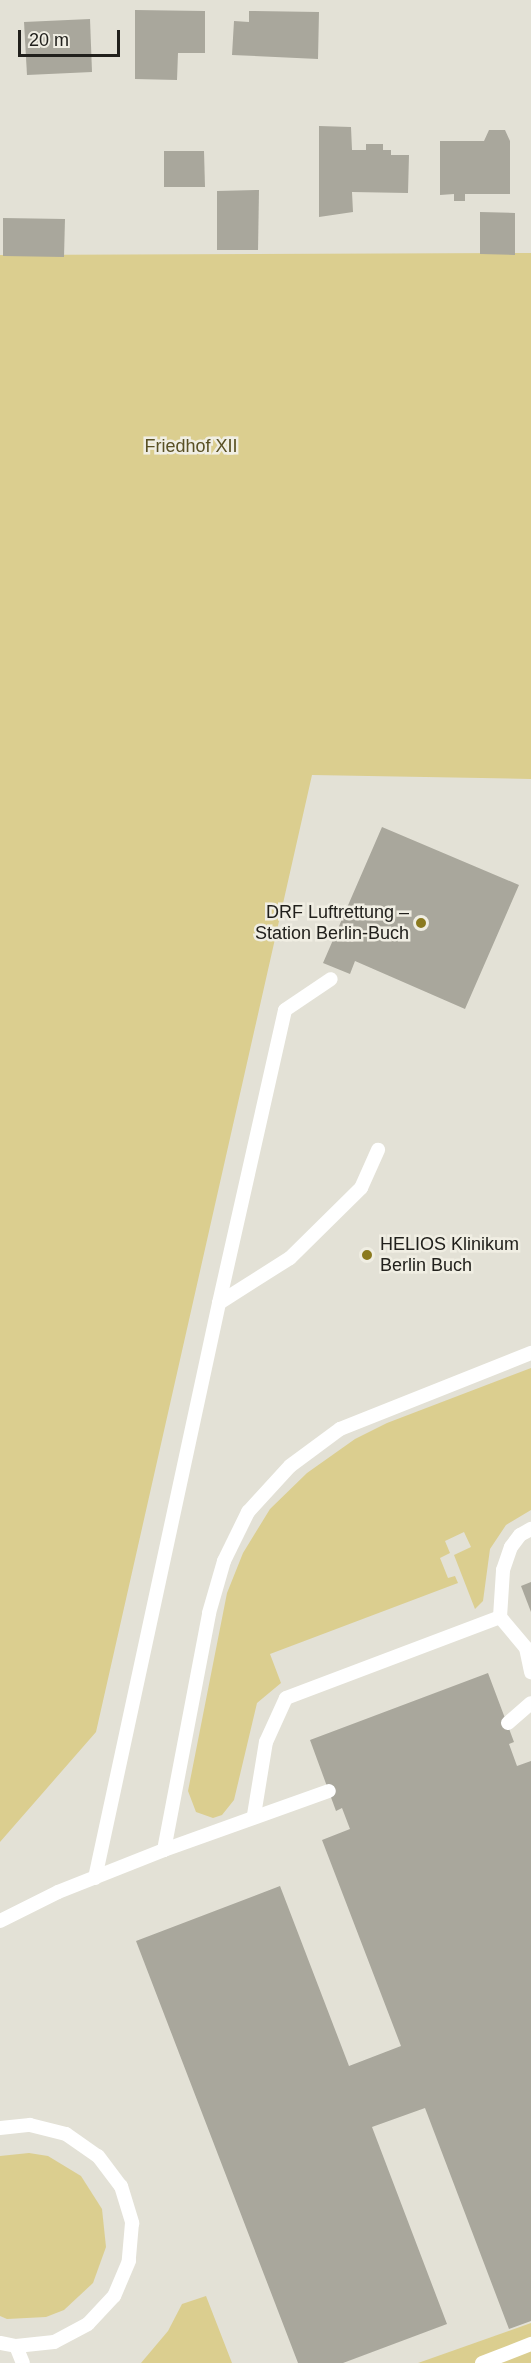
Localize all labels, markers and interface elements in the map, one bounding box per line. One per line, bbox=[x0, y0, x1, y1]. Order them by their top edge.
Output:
scale bar bbox=[21, 18, 123, 56]
text: 20 m bbox=[29, 30, 69, 50]
park label: Friedhof XII bbox=[144, 435, 238, 457]
place label: DRF Luftrettung – Station Berlin-Buch bbox=[255, 902, 409, 944]
marker: DRF Luftrettung – Station Berlin-Buch bbox=[414, 916, 428, 930]
place label: HELIOS Klinikum Berlin Buch bbox=[380, 1234, 519, 1276]
marker: HELIOS Klinikum Berlin Buch bbox=[358, 1246, 376, 1264]

